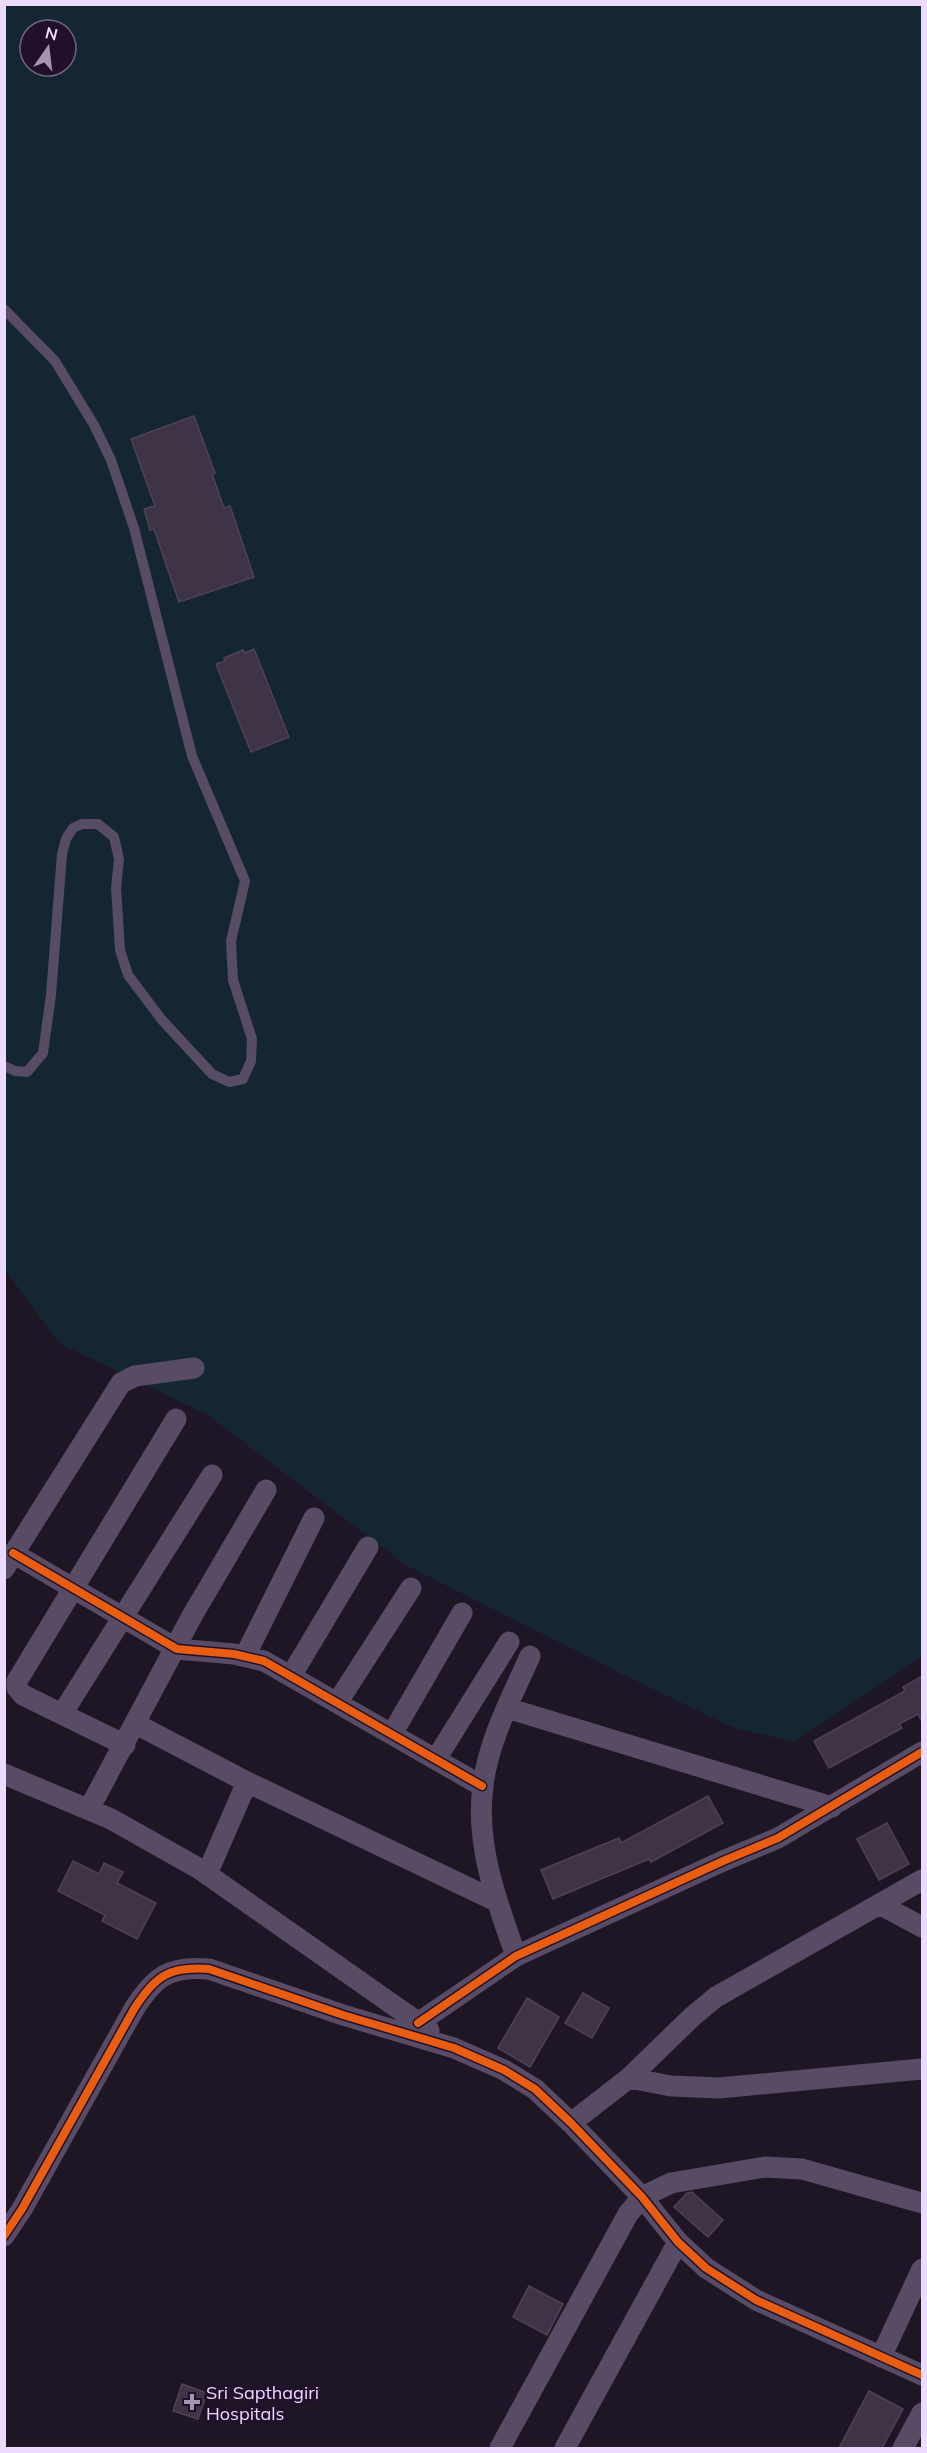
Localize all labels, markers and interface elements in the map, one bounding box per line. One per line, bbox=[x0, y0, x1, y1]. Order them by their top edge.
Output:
north arrow bbox=[18, 18, 78, 78]
text: N bbox=[43, 22, 60, 45]
place label: Sri Sapthagiri Hospitals bbox=[206, 2381, 319, 2425]
marker: Sri Sapthagiri Hospitals bbox=[183, 2393, 201, 2411]

